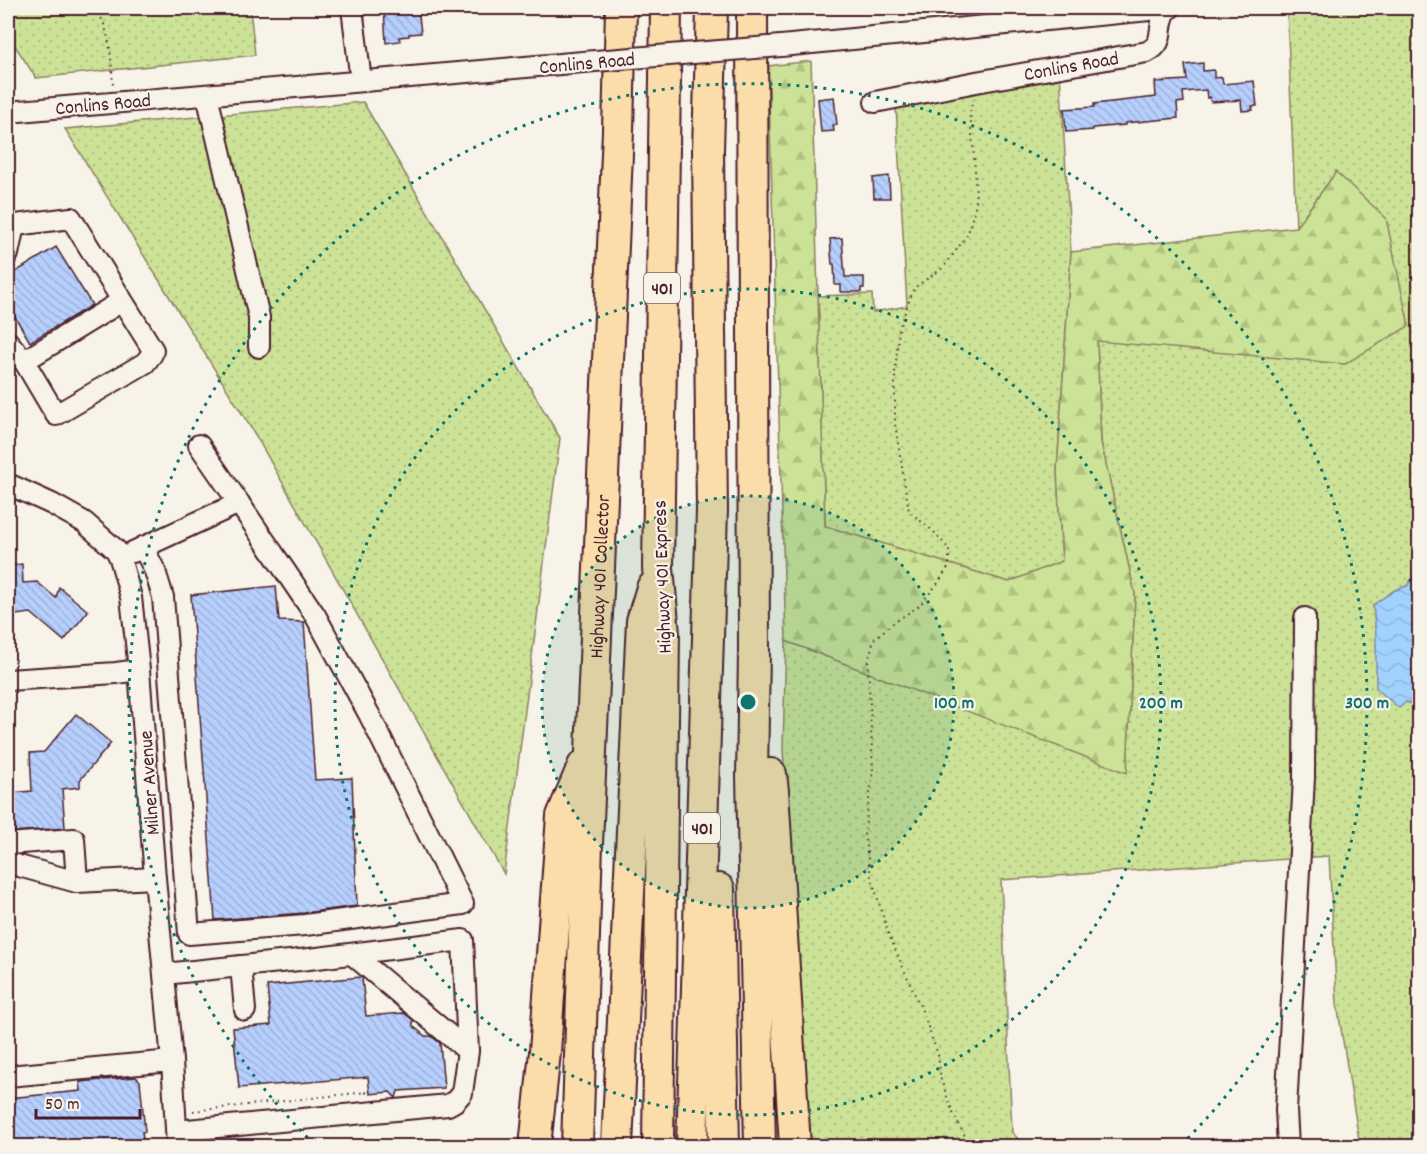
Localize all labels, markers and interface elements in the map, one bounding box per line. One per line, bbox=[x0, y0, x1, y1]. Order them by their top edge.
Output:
street label: Conlins Road bbox=[1022, 46, 1121, 90]
street label: Conlins Road bbox=[538, 47, 636, 83]
street label: Conlins Road bbox=[54, 88, 152, 124]
road number: 401 bbox=[644, 273, 680, 303]
street label: Highway 401 Collector bbox=[584, 493, 619, 659]
street label: Highway 401 Express bbox=[647, 500, 681, 654]
centre of rings bbox=[738, 692, 758, 712]
text: 100 m bbox=[934, 692, 974, 717]
text: 200 m bbox=[1139, 692, 1183, 717]
text: 300 m bbox=[1345, 692, 1389, 717]
street label: Milner Avenue bbox=[133, 729, 169, 836]
road number: 401 bbox=[684, 813, 720, 843]
scale bar bbox=[36, 1082, 140, 1120]
text: 50 m bbox=[45, 1093, 80, 1118]

